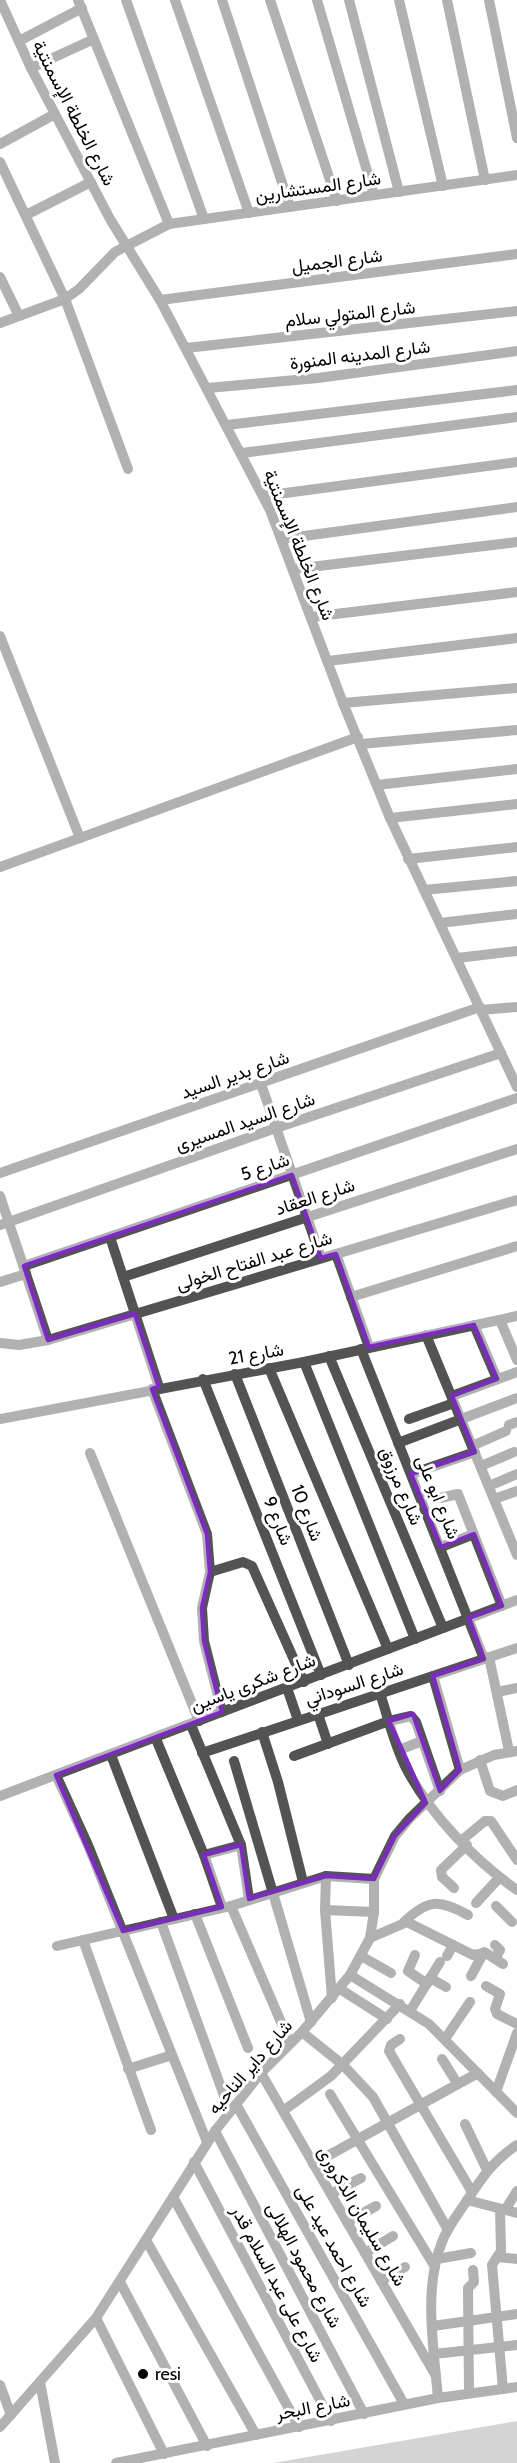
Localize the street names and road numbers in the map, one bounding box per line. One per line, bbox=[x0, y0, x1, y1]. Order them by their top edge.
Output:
street label: شارع الخلطة الإسمنتية bbox=[27, 37, 120, 190]
street label: شارع المستشارين bbox=[254, 167, 382, 208]
street label: شارع الجميل bbox=[290, 245, 384, 278]
street label: شارع المتولي سلام bbox=[284, 296, 417, 336]
street label: شارع المدينه المنورة bbox=[288, 335, 432, 376]
street label: شارع الخلطة الإسمنتية bbox=[258, 467, 339, 624]
street label: شارع بدير السيد bbox=[178, 1046, 292, 1105]
street label: شارع السيد المسيرى bbox=[172, 1088, 318, 1157]
street label: شارع 5 bbox=[238, 1148, 293, 1186]
street label: شارع العقاد bbox=[273, 1174, 358, 1221]
street label: شارع عبد الفتاح الخولى bbox=[173, 1227, 335, 1296]
street label: شارع 21 bbox=[227, 1338, 285, 1371]
street label: شارع مرزوق bbox=[374, 1444, 427, 1529]
street label: شارع ابو على bbox=[410, 1452, 465, 1543]
street label: شارع 10 bbox=[285, 1482, 328, 1545]
street label: شارع 9 bbox=[257, 1493, 298, 1549]
street label: شارع شكرى ياسين bbox=[187, 1649, 319, 1718]
street label: شارع السوداني bbox=[302, 1658, 407, 1714]
street label: شارع داير الناحيه bbox=[203, 2015, 298, 2120]
street label: شارع سليمان الدكرورى bbox=[312, 2142, 411, 2291]
street label: شارع احمد عيد على bbox=[290, 2181, 377, 2312]
street label: شارع محمود الهلالى bbox=[261, 2198, 346, 2332]
street label: شارع على عبد السلام قدر bbox=[225, 2201, 328, 2367]
street label: شارع البحر bbox=[273, 2389, 352, 2426]

